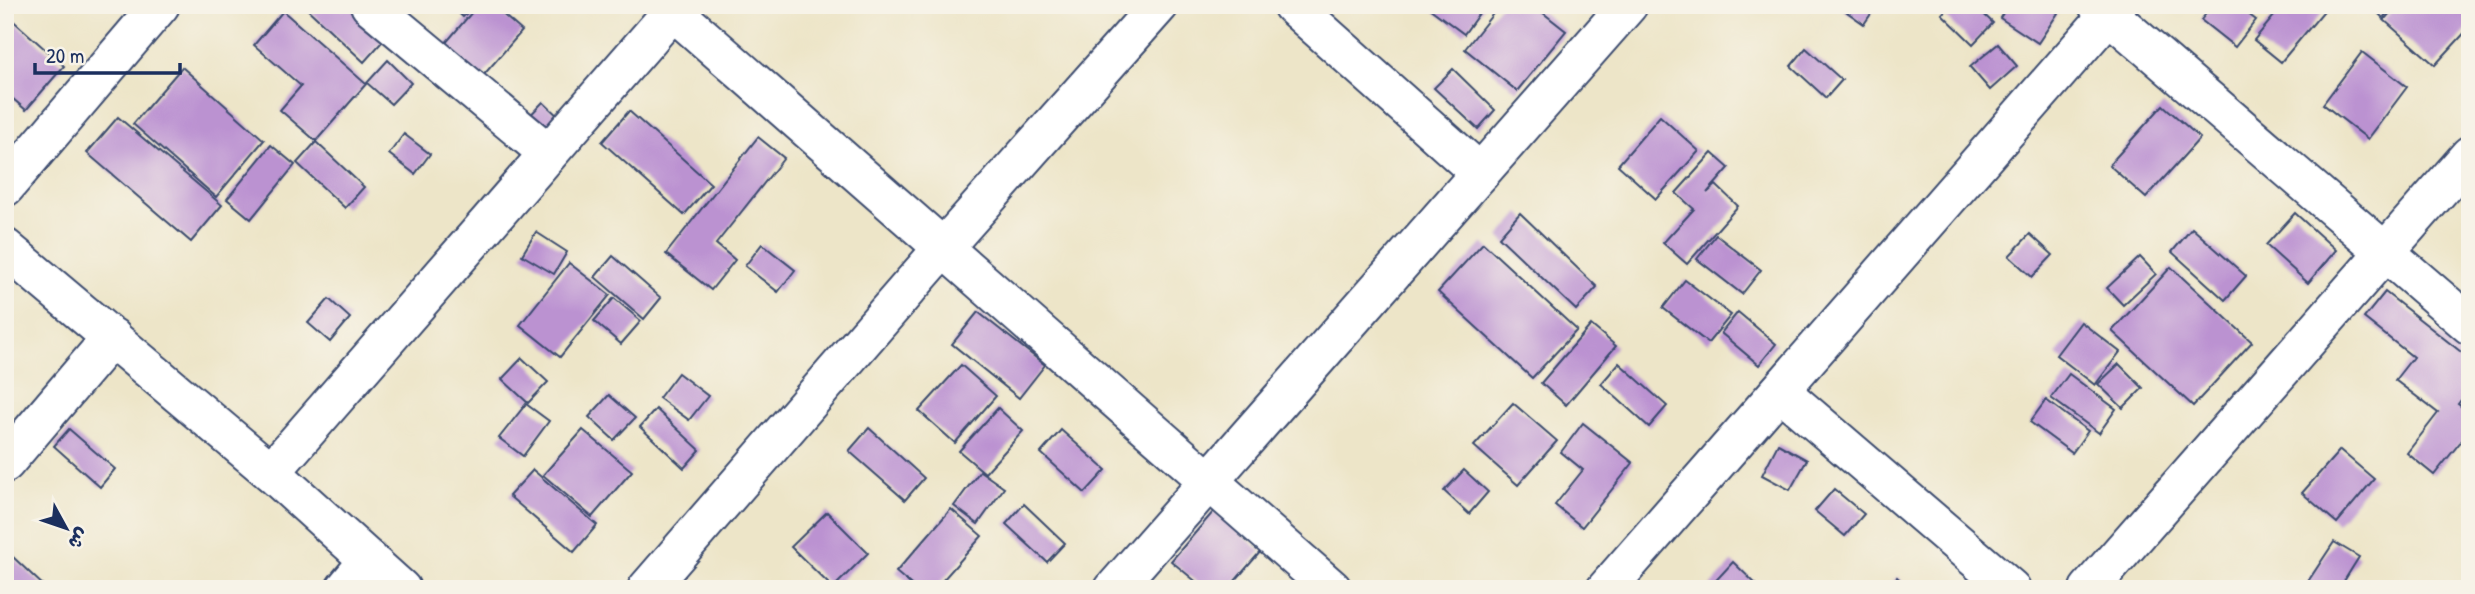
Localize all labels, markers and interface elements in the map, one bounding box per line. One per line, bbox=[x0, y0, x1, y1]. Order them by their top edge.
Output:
scale bar bbox=[35, 32, 180, 76]
text: 20 m bbox=[46, 41, 84, 70]
north arrow bbox=[32, 492, 102, 562]
text: ش bbox=[62, 523, 96, 555]

